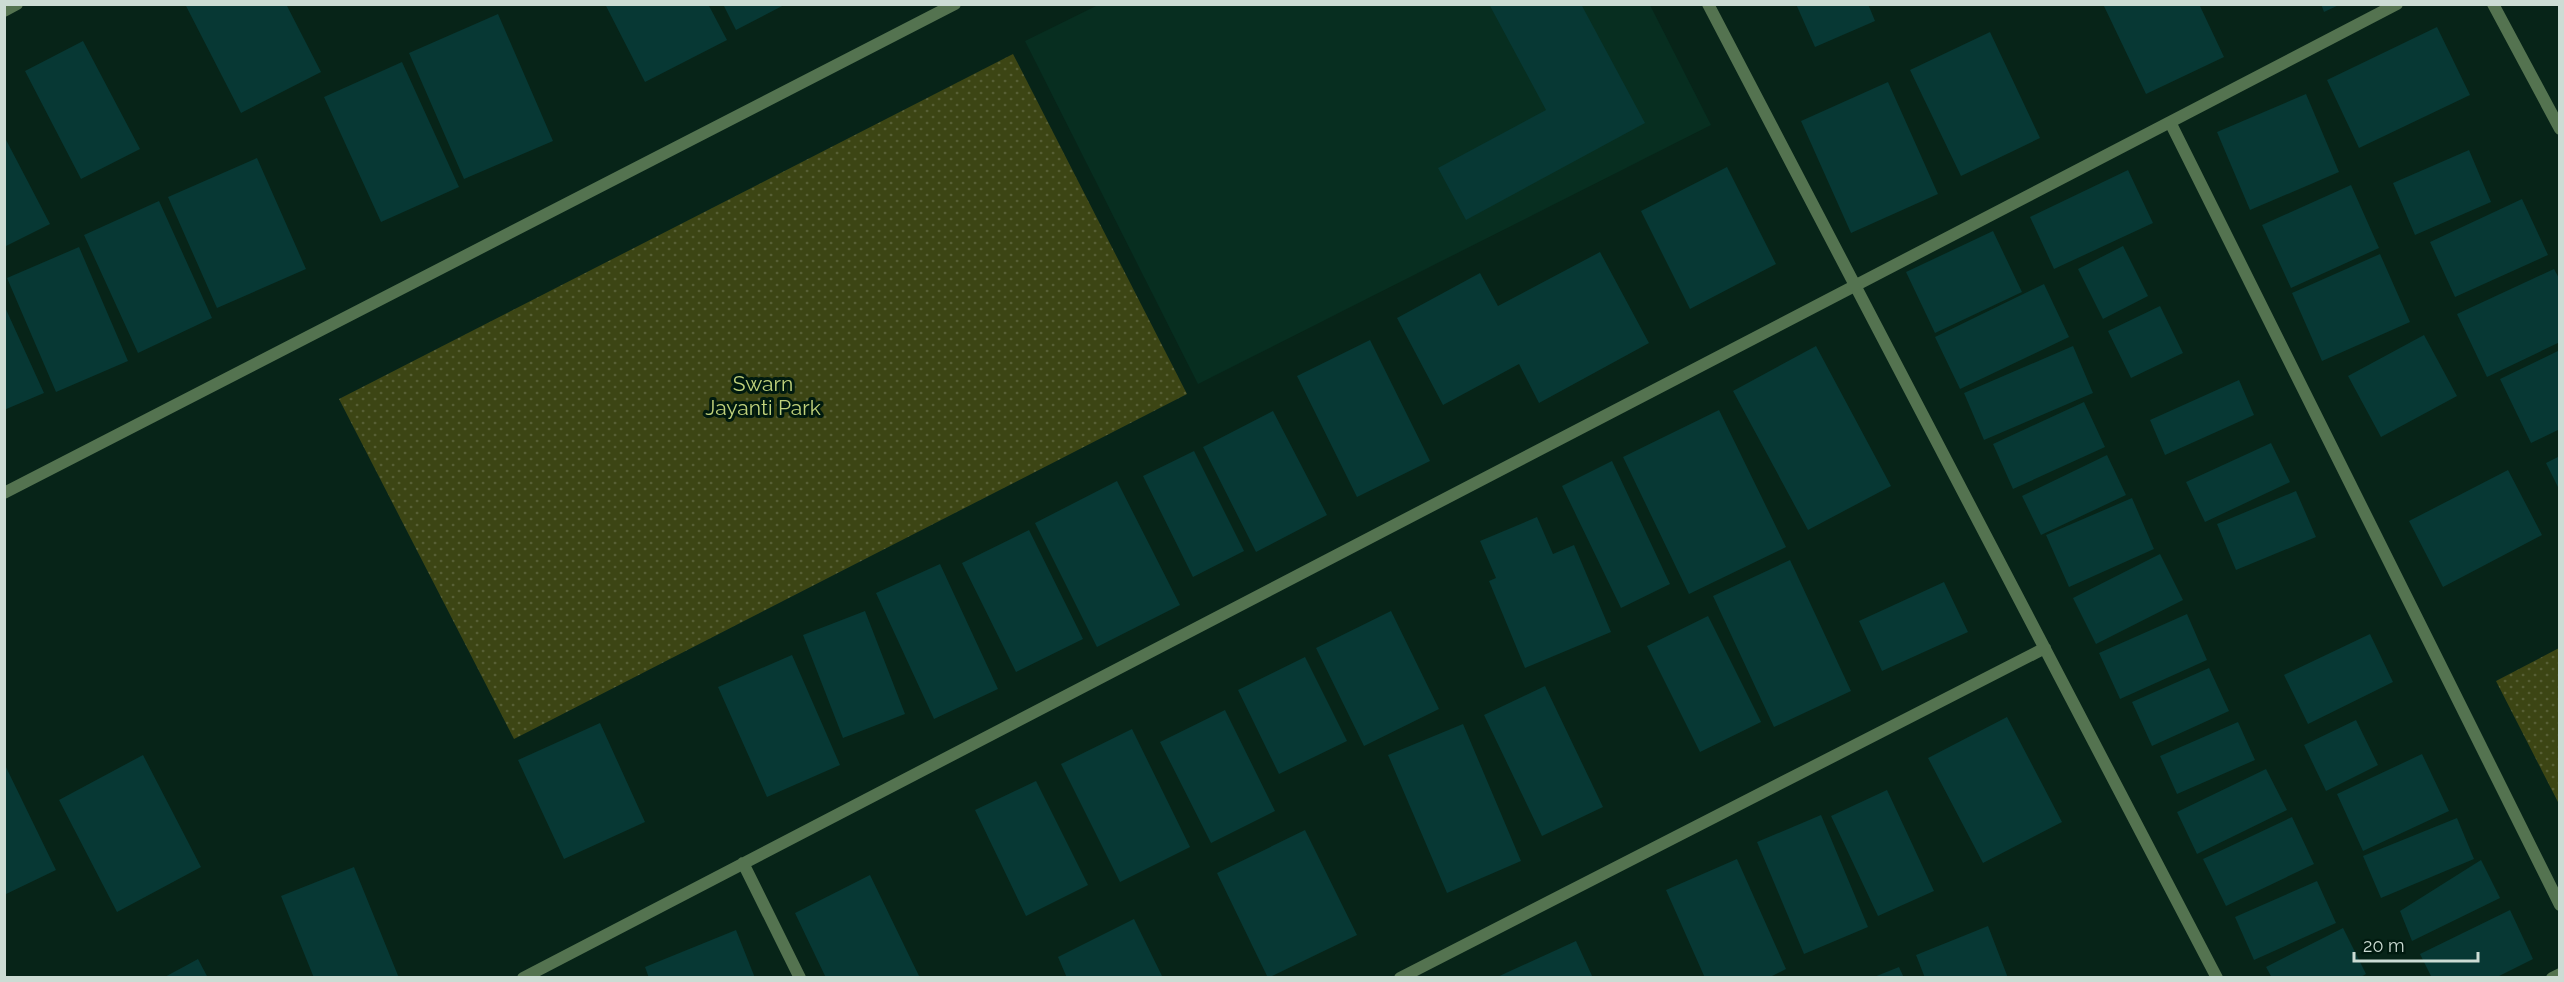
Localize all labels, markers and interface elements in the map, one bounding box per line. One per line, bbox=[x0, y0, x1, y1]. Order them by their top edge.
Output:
park label: Swarn Jayanti Park bbox=[705, 371, 821, 420]
scale bar bbox=[2354, 925, 2478, 963]
text: 20 m bbox=[2363, 935, 2405, 956]

